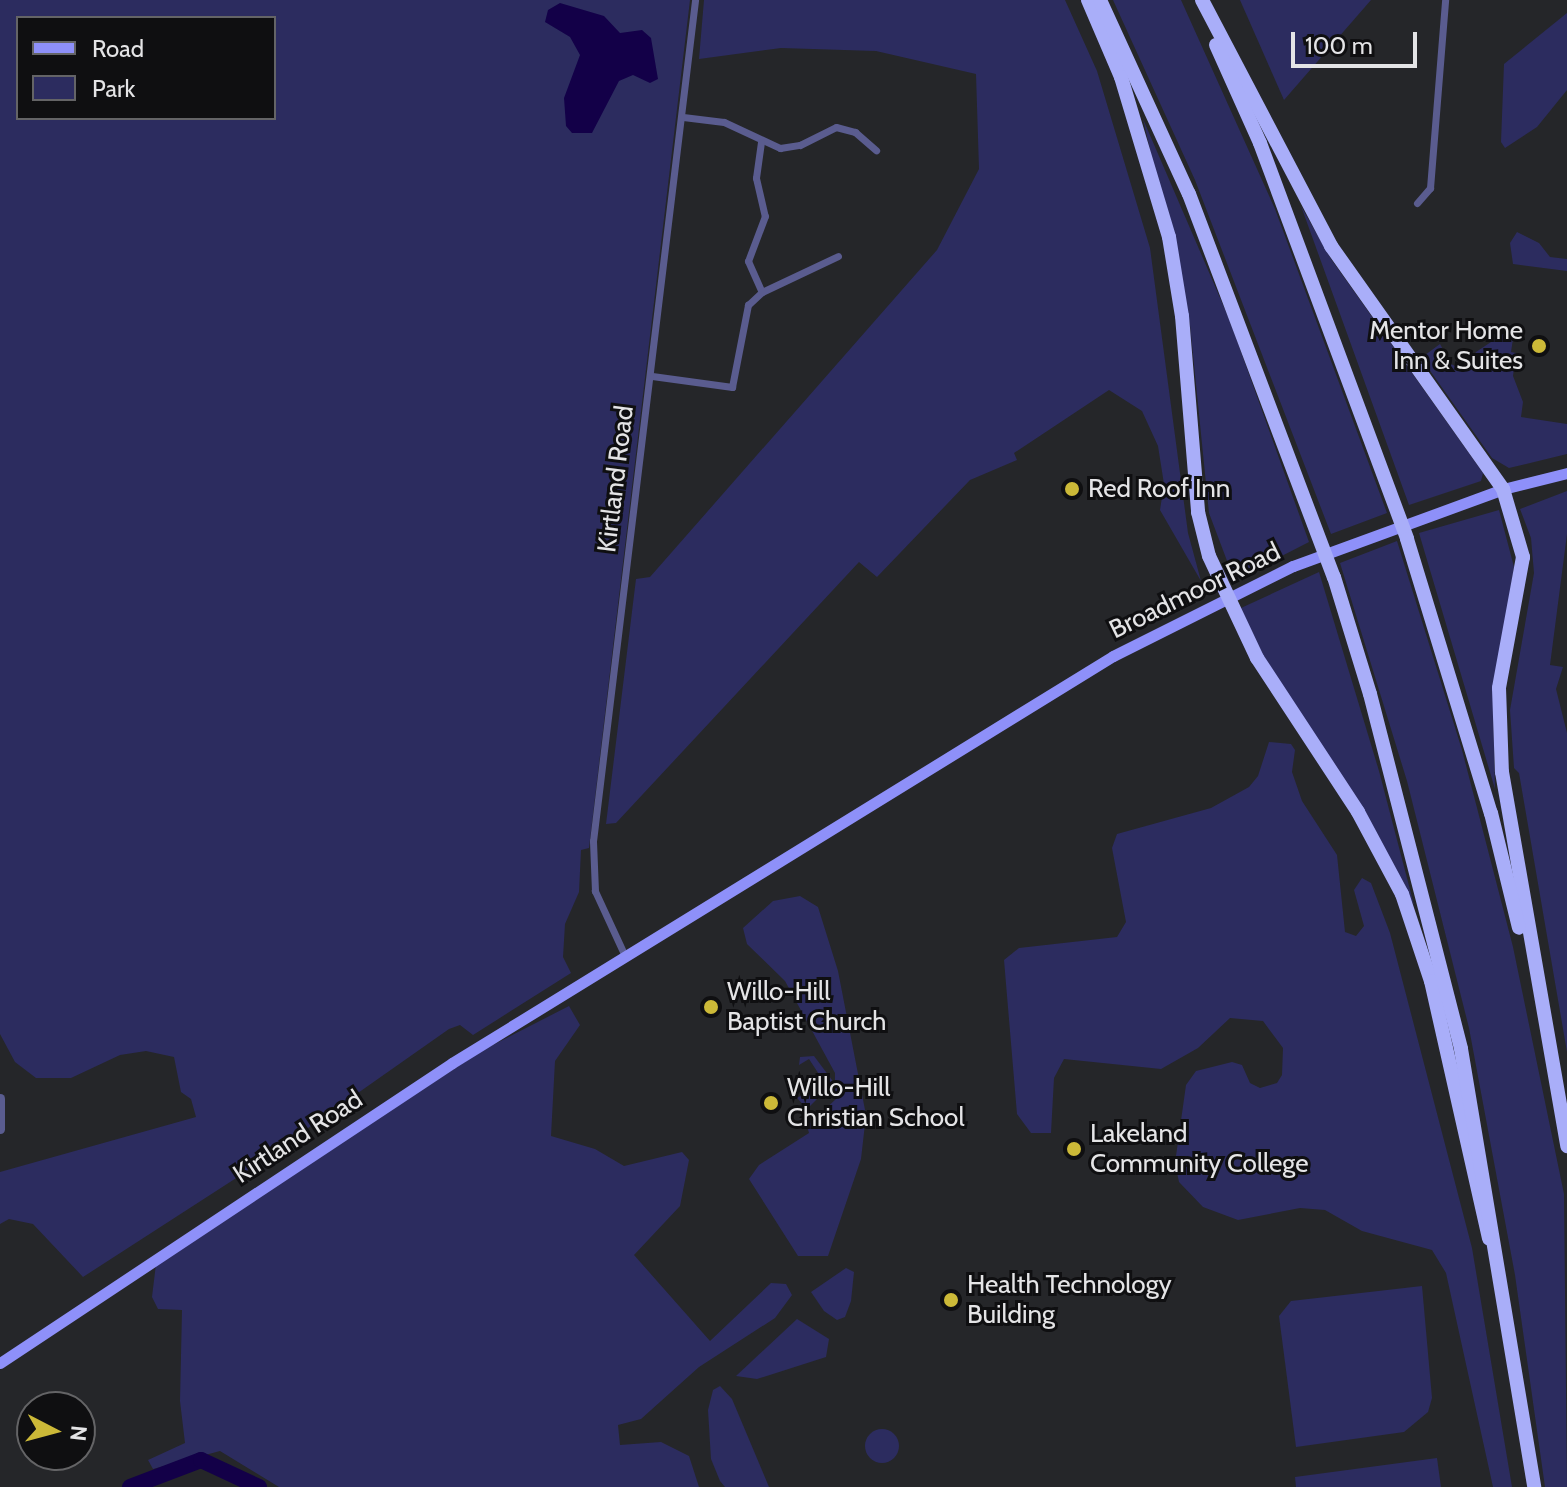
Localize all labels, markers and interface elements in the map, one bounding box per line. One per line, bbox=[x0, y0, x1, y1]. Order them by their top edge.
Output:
legend bbox=[16, 16, 276, 120]
scale bar bbox=[1295, 16, 1421, 66]
text: 100 m bbox=[1305, 31, 1373, 60]
text: Road bbox=[92, 34, 144, 63]
text: Park bbox=[92, 74, 135, 103]
place label: Mentor Home Inn & Suites bbox=[1369, 315, 1523, 376]
marker: Mentor Home Inn & Suites bbox=[1530, 337, 1548, 355]
street label: Kirtland Road bbox=[592, 404, 640, 554]
place label: Red Roof Inn bbox=[1088, 473, 1230, 505]
marker: Red Roof Inn bbox=[1063, 480, 1081, 498]
street label: Broadmoor Road bbox=[1104, 536, 1286, 646]
place label: Willo-Hill Baptist Church bbox=[727, 976, 886, 1038]
marker: Willo-Hill Baptist Church bbox=[702, 998, 720, 1016]
place label: Willo-Hill Christian School bbox=[787, 1072, 965, 1134]
street label: Kirtland Road bbox=[228, 1084, 368, 1190]
marker: Willo-Hill Christian School bbox=[762, 1094, 780, 1112]
place label: Lakeland Community College bbox=[1090, 1118, 1309, 1180]
marker: Lakeland Community College bbox=[1065, 1140, 1083, 1158]
place label: Health Technology Building bbox=[967, 1269, 1172, 1330]
marker: Health Technology Building bbox=[942, 1291, 960, 1309]
north arrow bbox=[16, 1391, 96, 1471]
text: N bbox=[64, 1424, 93, 1443]

